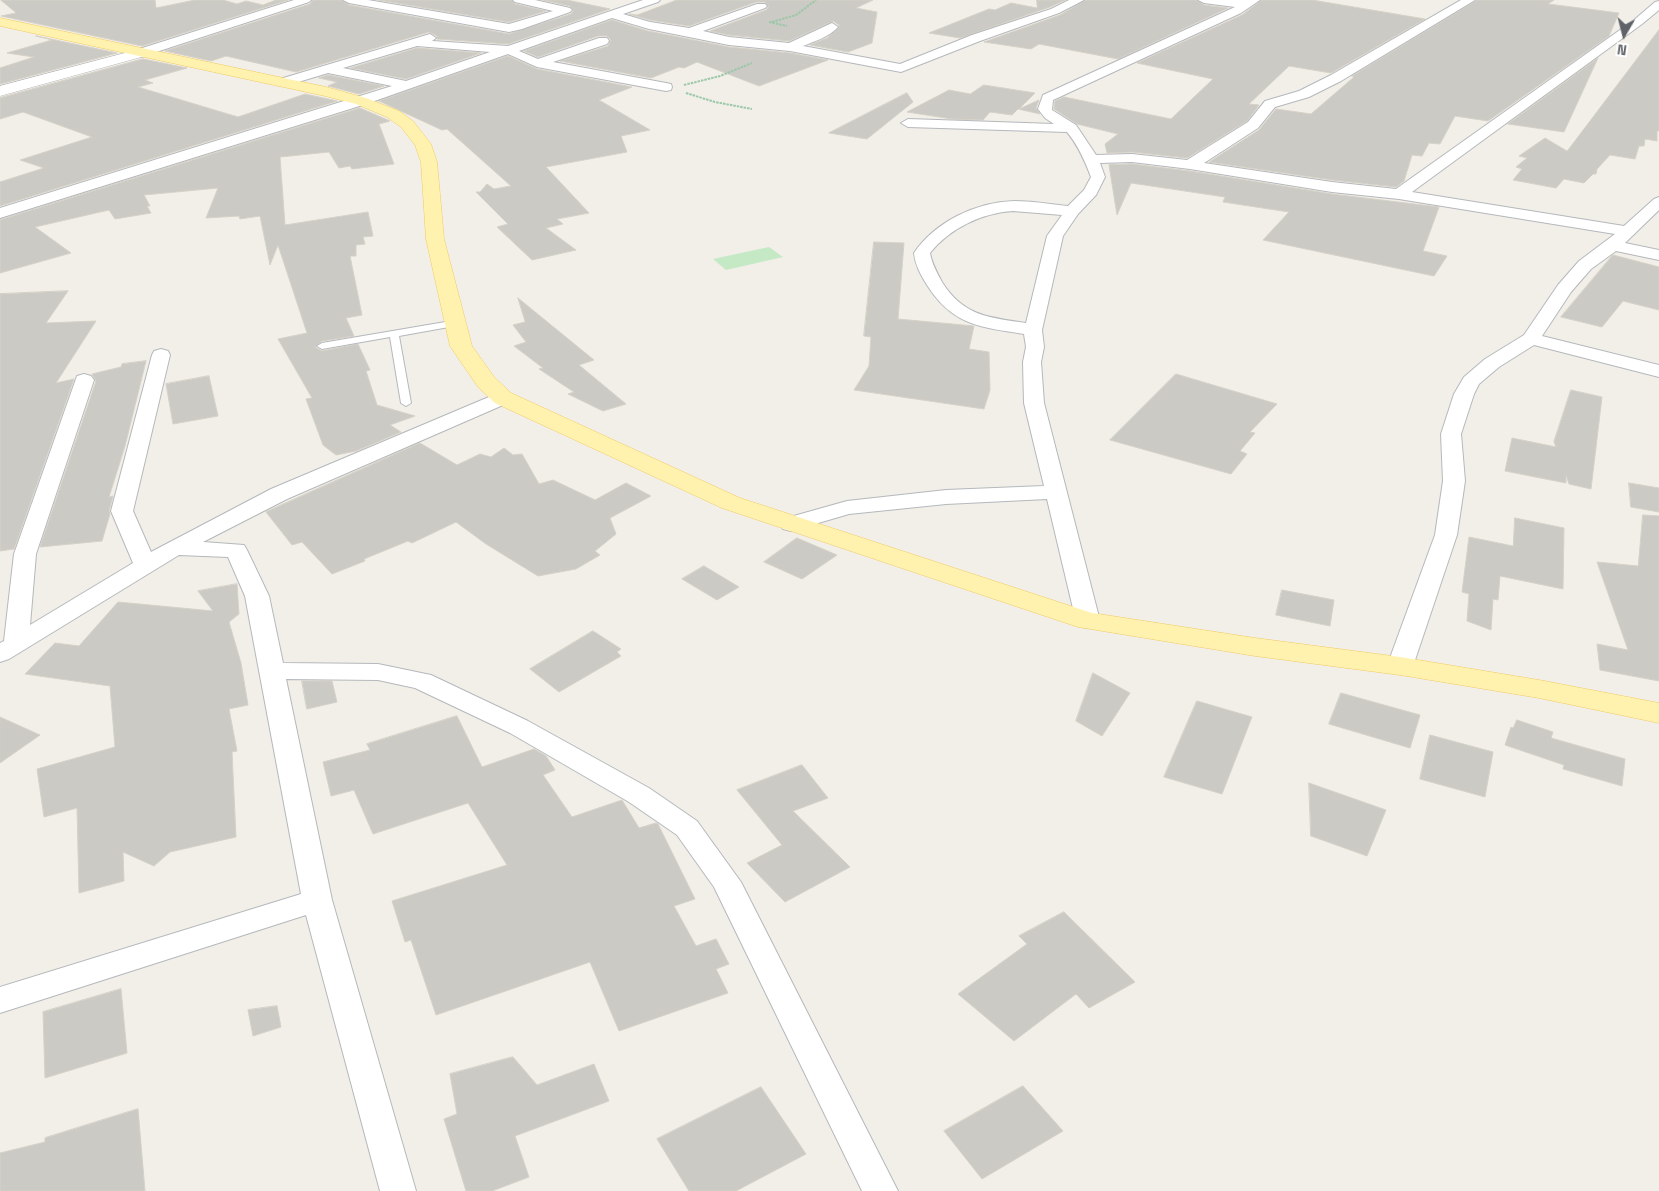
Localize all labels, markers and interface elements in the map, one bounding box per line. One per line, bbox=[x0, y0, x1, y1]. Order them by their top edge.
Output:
north arrow bbox=[1599, 10, 1649, 60]
text: N bbox=[1616, 40, 1628, 59]

